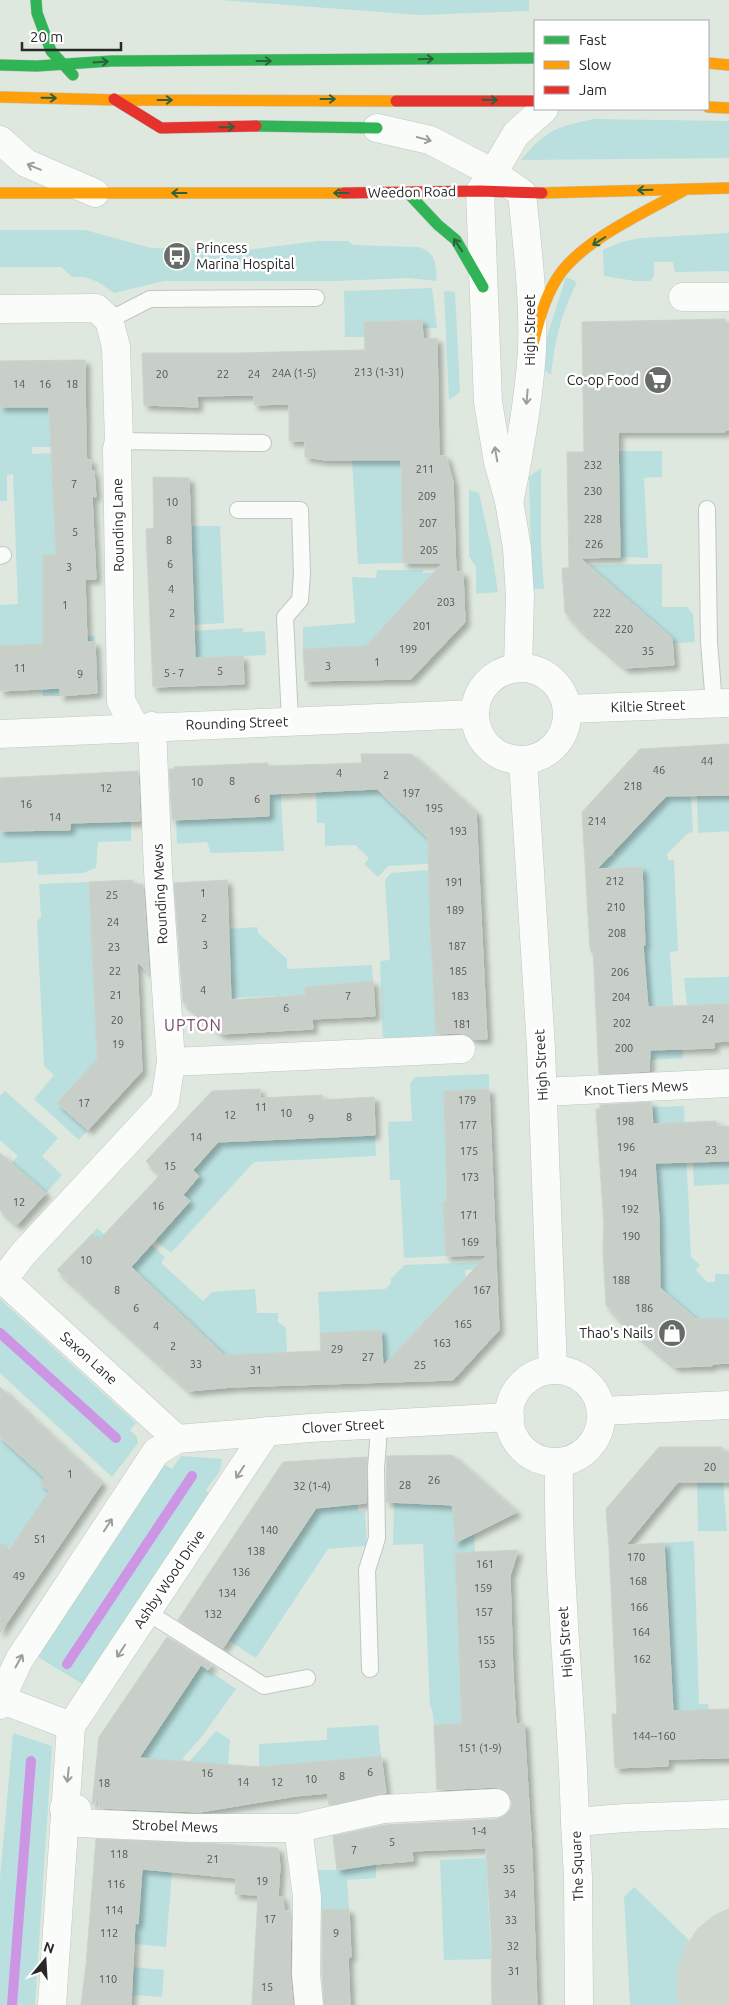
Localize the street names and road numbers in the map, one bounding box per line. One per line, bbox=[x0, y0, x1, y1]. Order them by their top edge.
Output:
street label: Weedon Road bbox=[368, 183, 456, 201]
street label: High Street bbox=[522, 294, 538, 366]
street label: Rounding Lane bbox=[109, 478, 127, 572]
street label: Kiltie Street bbox=[610, 697, 686, 715]
street label: Rounding Street bbox=[185, 713, 289, 733]
street label: Rounding Mews bbox=[149, 843, 171, 945]
street label: High Street bbox=[531, 1028, 551, 1101]
street label: Knot Tiers Mews bbox=[584, 1077, 688, 1099]
street label: Saxon Lane bbox=[57, 1328, 121, 1388]
street label: Clover Street bbox=[301, 1416, 385, 1436]
street label: Ashby Wood Drive bbox=[130, 1527, 208, 1631]
street label: High Street bbox=[554, 1605, 575, 1678]
street label: Strobel Mews bbox=[132, 1817, 218, 1835]
street label: The Square bbox=[568, 1831, 586, 1901]

